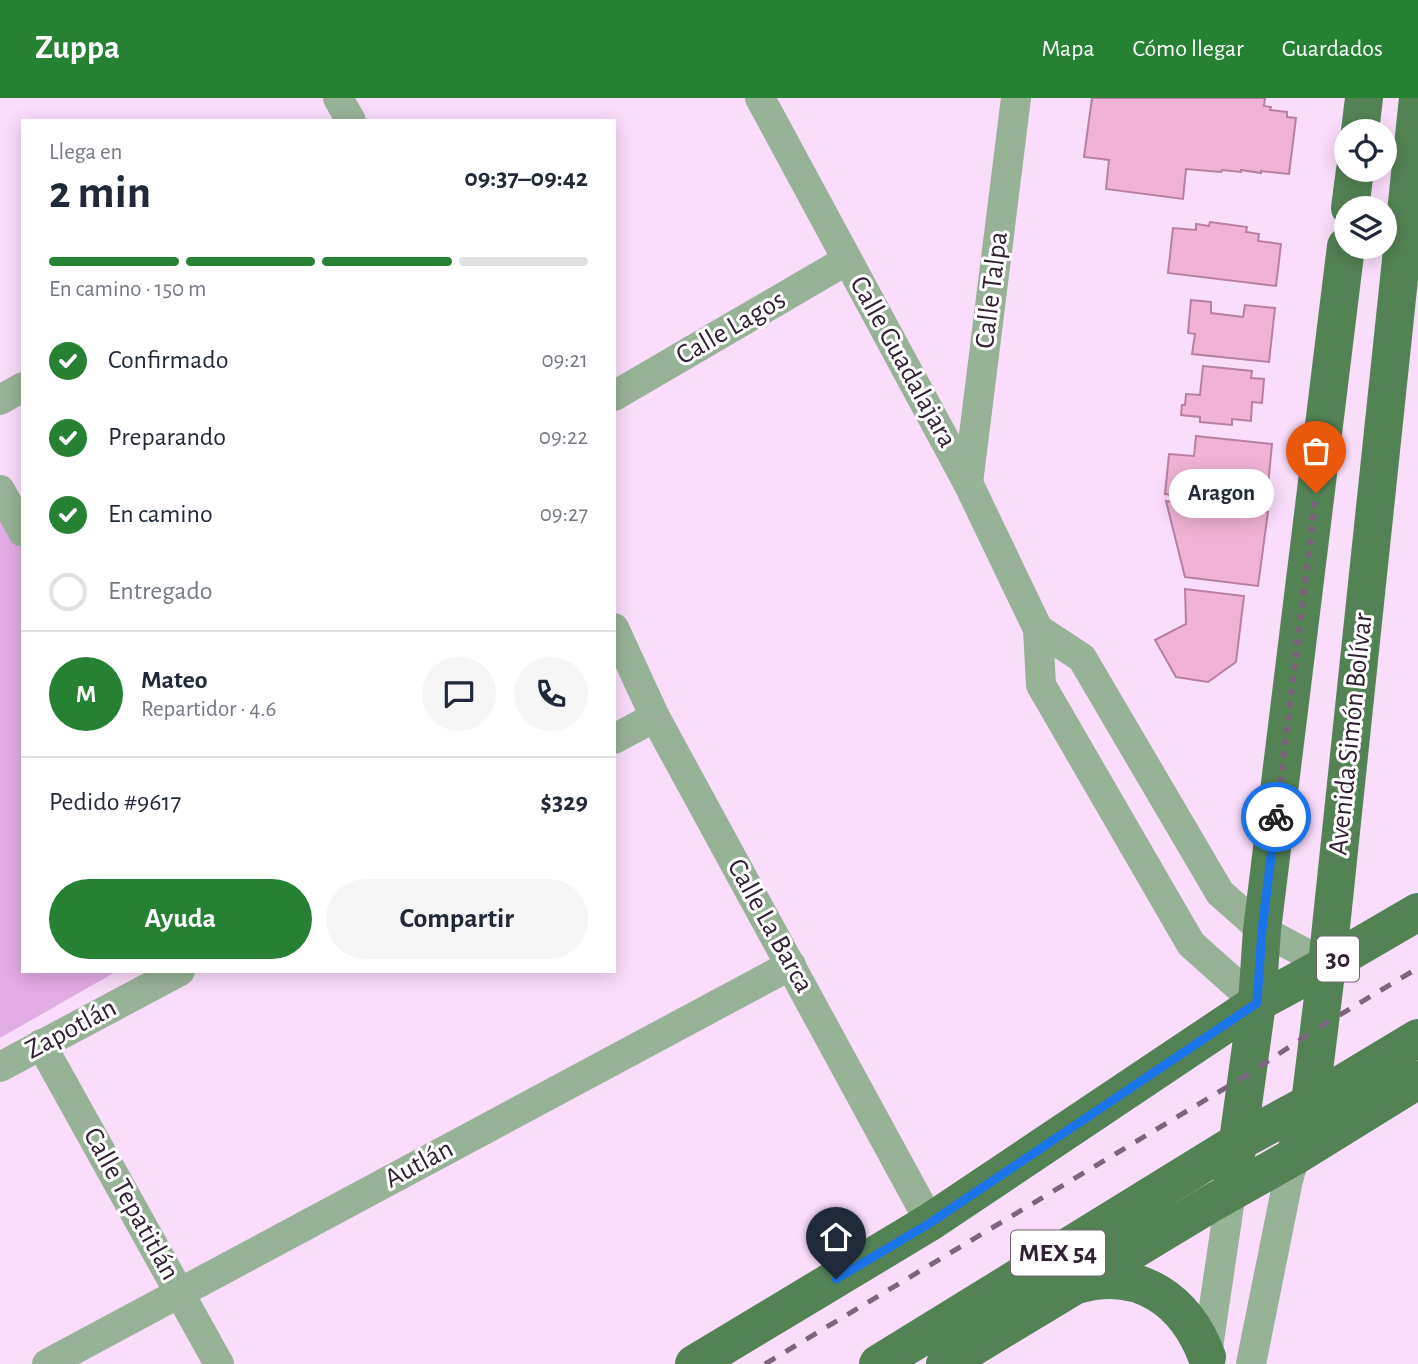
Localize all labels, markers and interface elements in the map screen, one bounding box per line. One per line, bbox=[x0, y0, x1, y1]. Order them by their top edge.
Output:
text: Zuppa bbox=[35, 32, 120, 65]
text: Mapa bbox=[1041, 37, 1095, 61]
text: Cómo llegar bbox=[1133, 37, 1244, 61]
text: Guardados bbox=[1282, 37, 1383, 61]
map controls bbox=[1334, 119, 1397, 259]
button: locate bbox=[1334, 119, 1397, 182]
text: Llega en bbox=[49, 141, 122, 164]
text: 09:37–09:42 bbox=[464, 165, 588, 191]
text: 2 min bbox=[49, 170, 151, 216]
button: layers bbox=[1334, 196, 1397, 259]
street label: Calle Talpa bbox=[971, 230, 1013, 350]
street label: Calle Guadalajara bbox=[844, 272, 962, 453]
text: En camino · 150 m bbox=[49, 278, 206, 301]
street label: Calle Lagos bbox=[672, 286, 790, 370]
icon: check bbox=[49, 342, 87, 380]
text: Confirmado bbox=[108, 347, 229, 373]
text: 09:21 bbox=[541, 349, 588, 372]
icon: check bbox=[49, 419, 87, 457]
pin bbox=[1286, 421, 1346, 493]
text: Preparando bbox=[108, 424, 226, 450]
text: 09:22 bbox=[539, 426, 588, 449]
icon: bag bbox=[1297, 432, 1335, 470]
callout: Aragon bbox=[1169, 468, 1274, 518]
text: Aragon bbox=[1188, 482, 1255, 505]
icon: check bbox=[49, 496, 87, 534]
text: En camino bbox=[108, 501, 213, 527]
text: 09:27 bbox=[540, 503, 588, 526]
text: Entregado bbox=[108, 578, 213, 604]
street label: Avenida Simón Bolívar bbox=[1324, 611, 1378, 857]
button: chat bbox=[422, 657, 496, 731]
button: phone bbox=[514, 657, 588, 731]
text: Mateo bbox=[141, 667, 208, 693]
text: M bbox=[76, 681, 96, 707]
text: Repartidor · 4.6 bbox=[141, 698, 276, 721]
courier bbox=[1241, 782, 1311, 852]
text: Pedido #9617 bbox=[49, 789, 181, 815]
text: $329 bbox=[540, 789, 588, 815]
icon: bike bbox=[1257, 798, 1295, 836]
street label: Calle La Barca bbox=[722, 854, 818, 998]
button: Ayuda bbox=[49, 879, 312, 959]
button: Compartir bbox=[326, 879, 588, 959]
road number: 30 bbox=[1317, 936, 1359, 982]
street label: Zapotlán bbox=[21, 993, 121, 1065]
street label: Calle Tepatitlán bbox=[78, 1123, 184, 1285]
street label: Autlán bbox=[380, 1135, 458, 1193]
pin bbox=[806, 1207, 866, 1279]
icon: home bbox=[817, 1218, 855, 1256]
road number: MEX 54 bbox=[1011, 1230, 1105, 1276]

